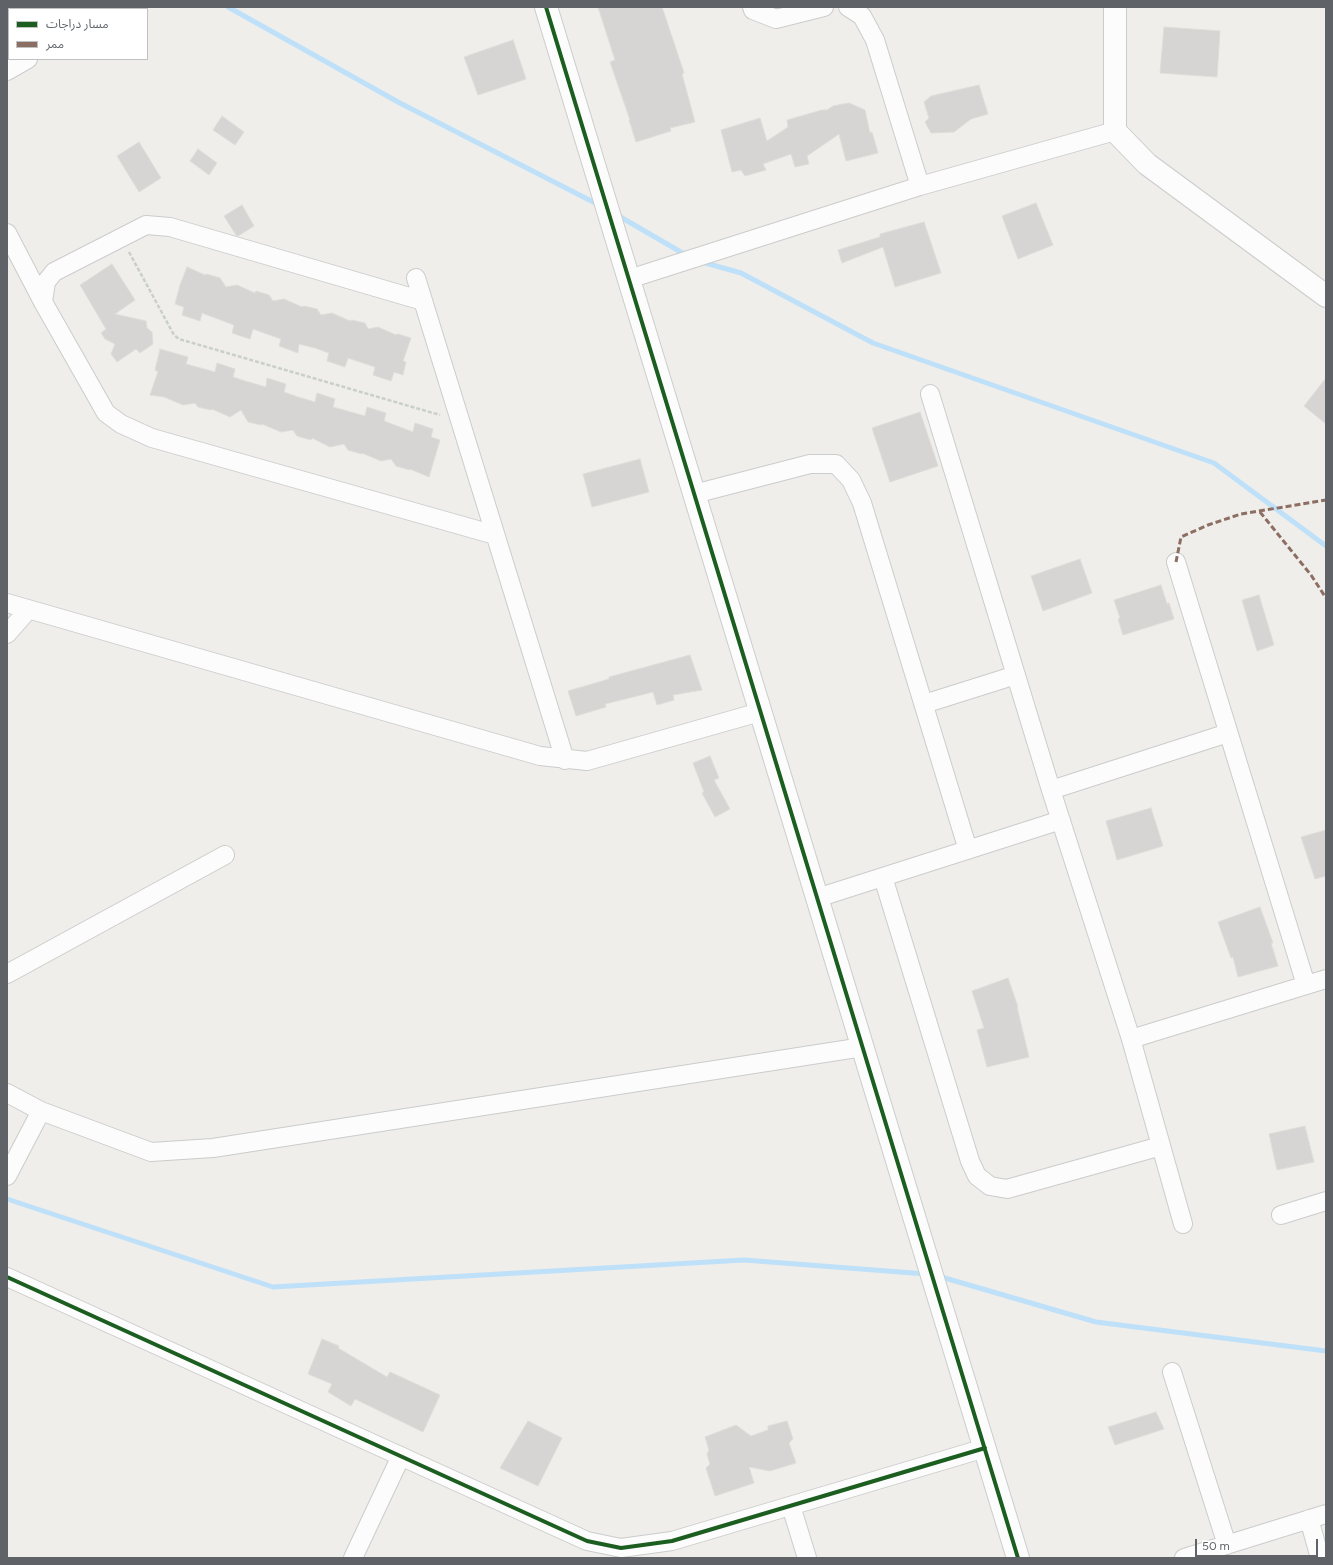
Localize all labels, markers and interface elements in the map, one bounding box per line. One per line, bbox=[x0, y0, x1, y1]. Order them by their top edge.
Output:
legend bbox=[8, 8, 148, 60]
text: مسار دراجات bbox=[46, 17, 109, 31]
text: ممر bbox=[46, 37, 64, 51]
scale bar bbox=[1197, 1531, 1320, 1557]
text: 50 m bbox=[1202, 1539, 1230, 1553]

